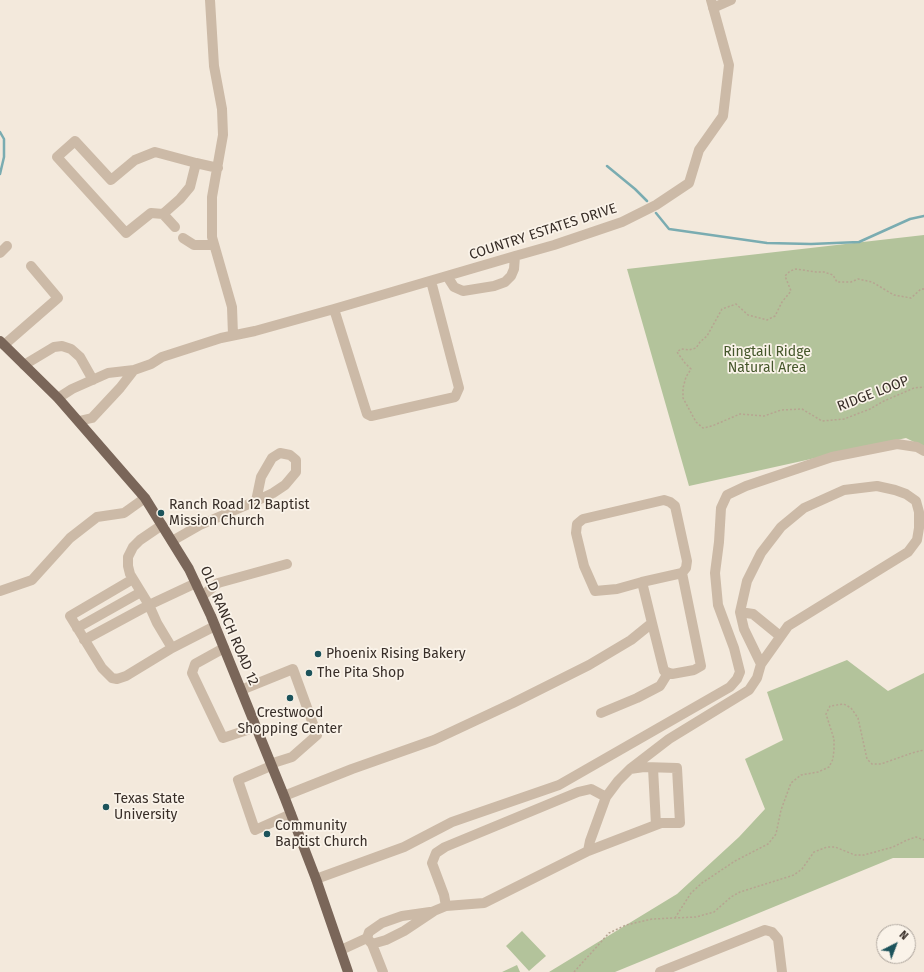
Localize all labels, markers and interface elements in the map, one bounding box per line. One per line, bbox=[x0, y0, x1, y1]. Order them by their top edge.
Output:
street label: COUNTRY ESTATES DRIVE bbox=[467, 200, 619, 264]
park label: Ringtail Ridge Natural Area bbox=[723, 344, 811, 376]
street label: RIDGE LOOP bbox=[835, 373, 911, 415]
place label: Ranch Road 12 Baptist Mission Church bbox=[169, 497, 309, 530]
marker: Ranch Road 12 Baptist Mission Church bbox=[156, 508, 166, 518]
street label: OLD RANCH ROAD 12 bbox=[196, 564, 262, 688]
place label: Phoenix Rising Bakery bbox=[326, 646, 466, 662]
marker: Phoenix Rising Bakery bbox=[313, 649, 323, 659]
place label: The Pita Shop bbox=[317, 665, 404, 681]
marker: The Pita Shop bbox=[304, 668, 314, 678]
marker: Crestwood Shopping Center bbox=[285, 693, 295, 703]
place label: Crestwood Shopping Center bbox=[237, 705, 343, 738]
place label: Texas State University bbox=[114, 791, 185, 824]
marker: Texas State University bbox=[101, 802, 111, 812]
place label: Community Baptist Church bbox=[275, 818, 368, 850]
marker: Community Baptist Church bbox=[262, 829, 272, 839]
north arrow bbox=[876, 924, 916, 964]
text: N bbox=[897, 928, 911, 943]

